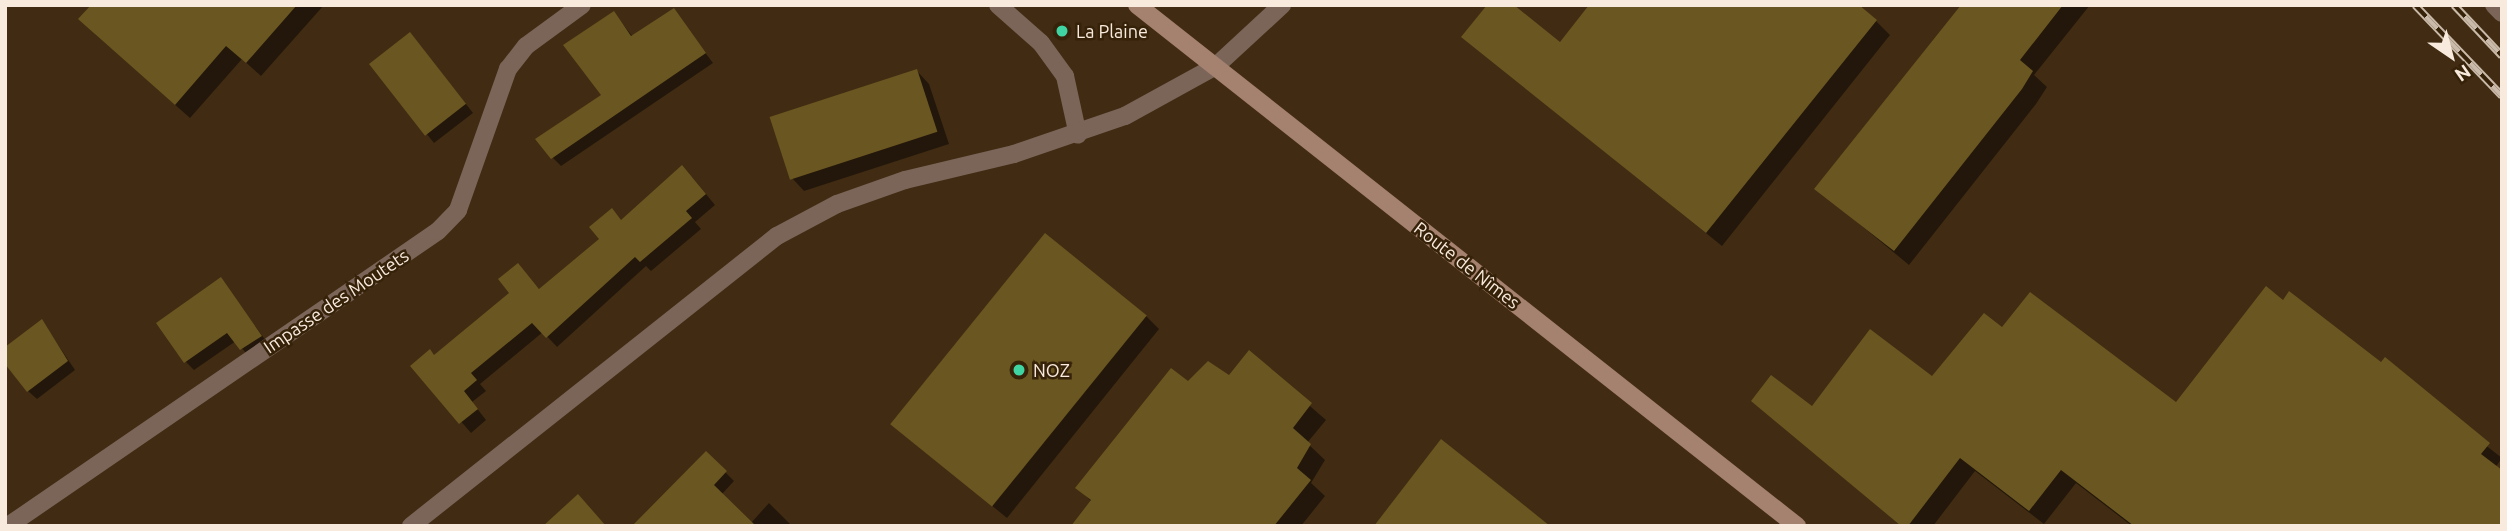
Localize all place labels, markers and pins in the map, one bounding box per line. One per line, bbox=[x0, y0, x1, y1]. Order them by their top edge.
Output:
place label: La Plaine bbox=[1076, 20, 1148, 42]
marker: La Plaine bbox=[1054, 23, 1070, 39]
place label: NOZ bbox=[1033, 359, 1070, 381]
marker: NOZ bbox=[1011, 362, 1027, 378]

